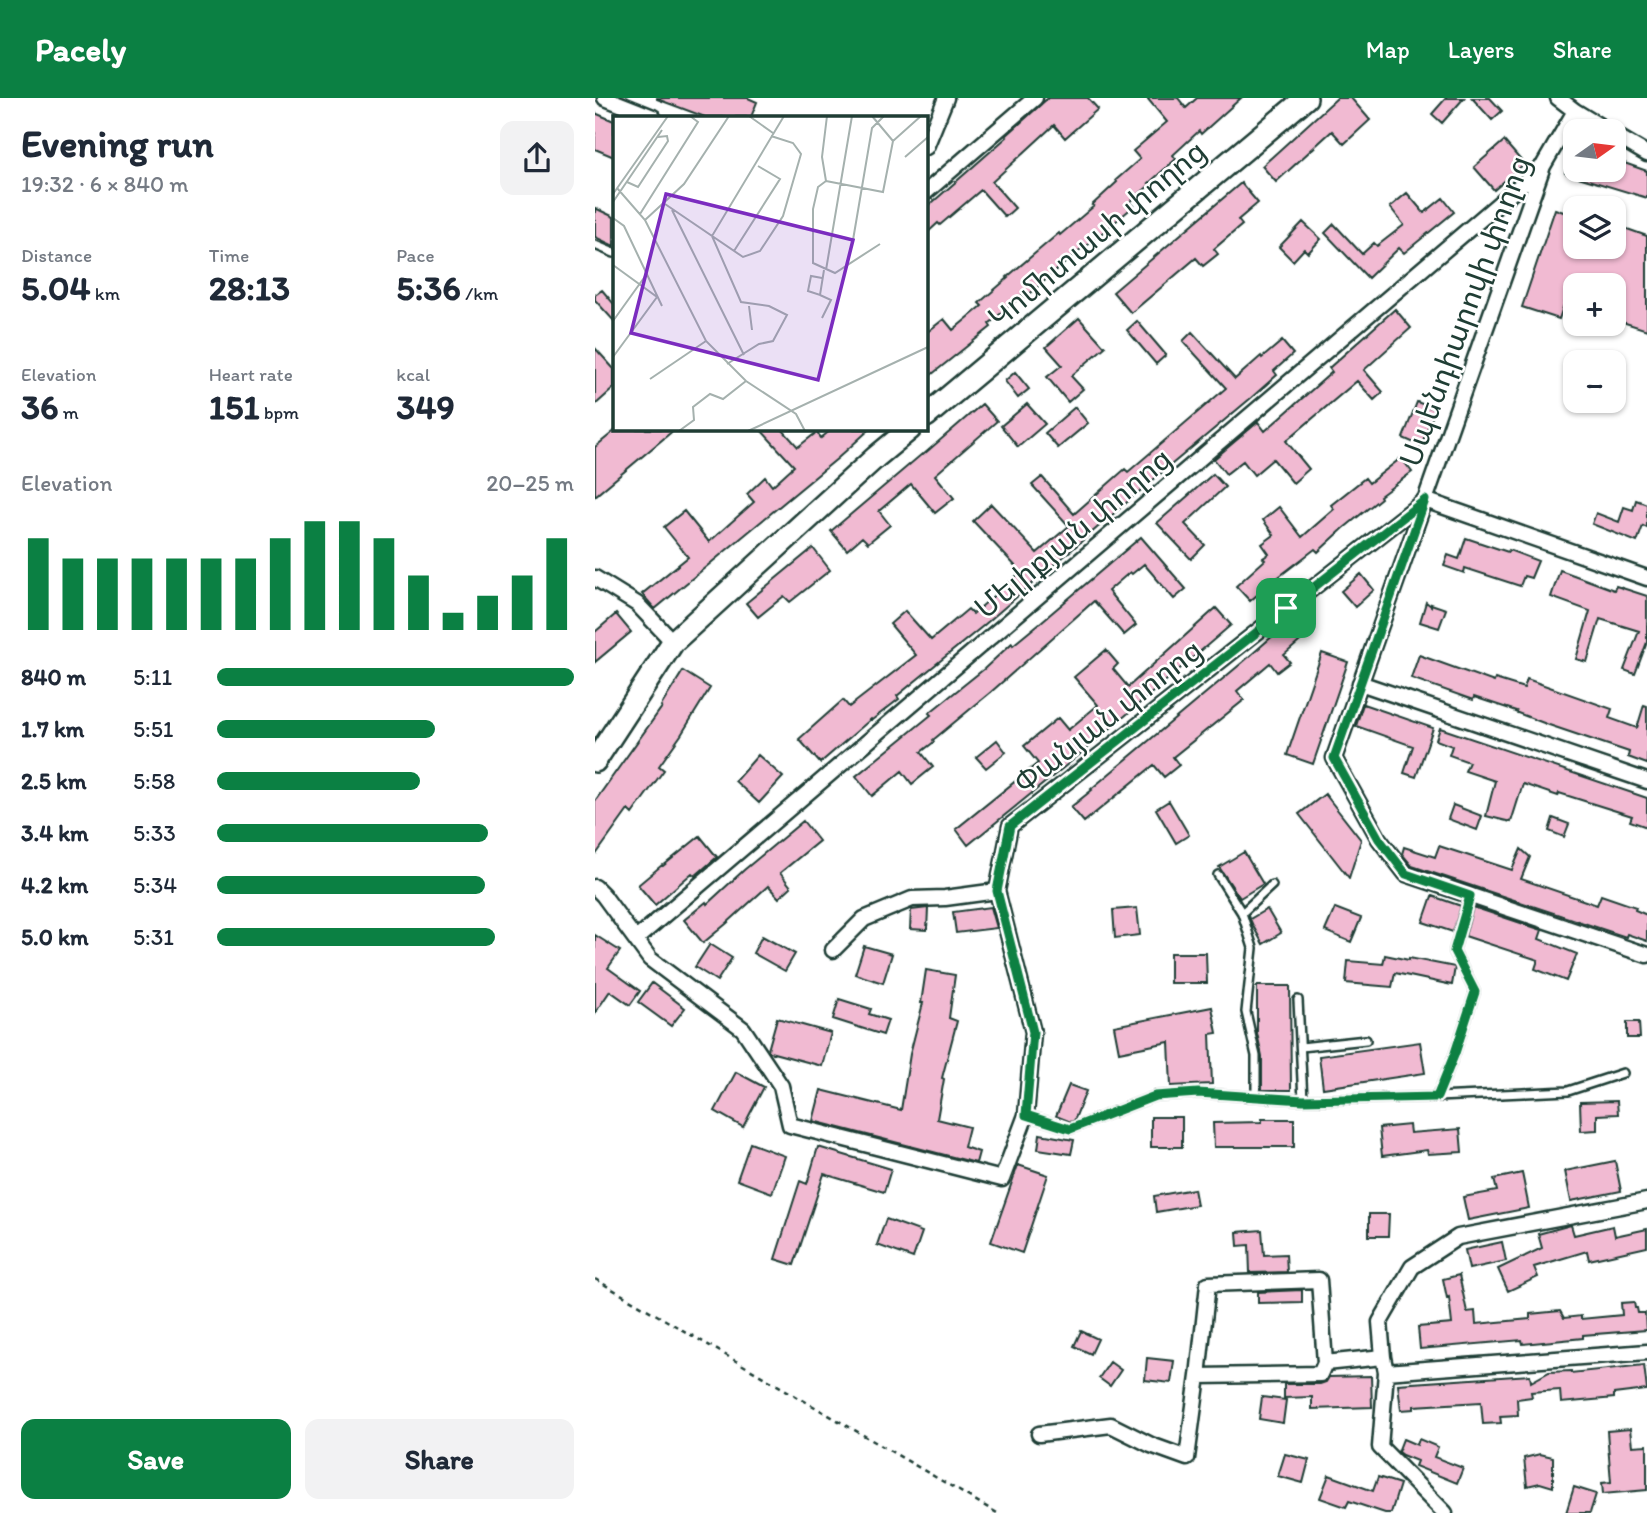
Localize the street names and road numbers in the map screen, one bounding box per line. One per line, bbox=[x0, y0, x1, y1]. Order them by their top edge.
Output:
street label: Կոմիտասի փողոց bbox=[981, 132, 1213, 336]
street label: Սպենդիարովի փողոց bbox=[1392, 151, 1538, 471]
street label: Մելիքյան փողոց bbox=[967, 440, 1179, 626]
street label: Փանյան փողոց bbox=[1006, 631, 1210, 801]

